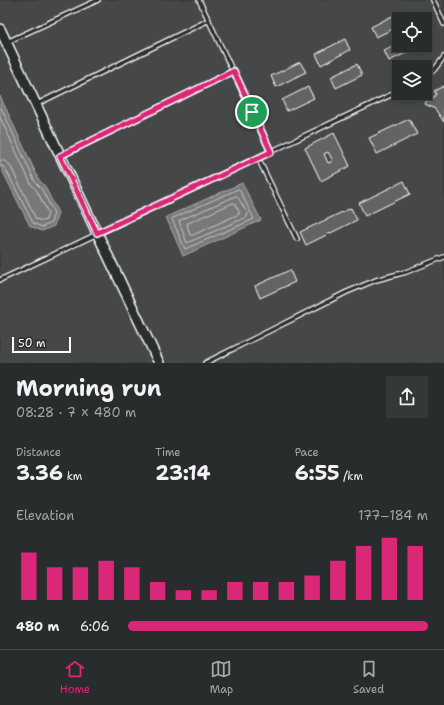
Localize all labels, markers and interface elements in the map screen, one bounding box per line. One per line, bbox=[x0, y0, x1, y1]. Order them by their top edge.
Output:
map controls bbox=[392, 12, 432, 100]
button: locate bbox=[392, 12, 432, 52]
button: layers bbox=[392, 60, 432, 100]
pin bbox=[235, 95, 269, 129]
icon: arrive bbox=[241, 101, 263, 123]
scale bar bbox=[12, 335, 71, 354]
text: 50 m bbox=[18, 336, 46, 351]
text: Morning run bbox=[16, 374, 161, 403]
button: share bbox=[386, 376, 428, 418]
text: 08:28 · 7 × 480 m bbox=[16, 404, 136, 421]
text: Distance bbox=[16, 445, 61, 460]
text: Time bbox=[155, 445, 181, 460]
text: Pace bbox=[295, 445, 319, 460]
text: 3.36 bbox=[16, 460, 63, 486]
text: 23:14 bbox=[155, 460, 211, 486]
text: 6:55 bbox=[295, 460, 339, 486]
text: km bbox=[63, 469, 82, 484]
text: /km bbox=[339, 469, 363, 484]
text: Elevation bbox=[16, 507, 74, 524]
text: 177–184 m bbox=[358, 507, 428, 524]
text: 480 m bbox=[16, 618, 59, 635]
text: 6:06 bbox=[80, 618, 110, 635]
tab: Home bbox=[60, 658, 90, 697]
tab: Map bbox=[210, 658, 233, 697]
tab: Saved bbox=[353, 658, 384, 697]

